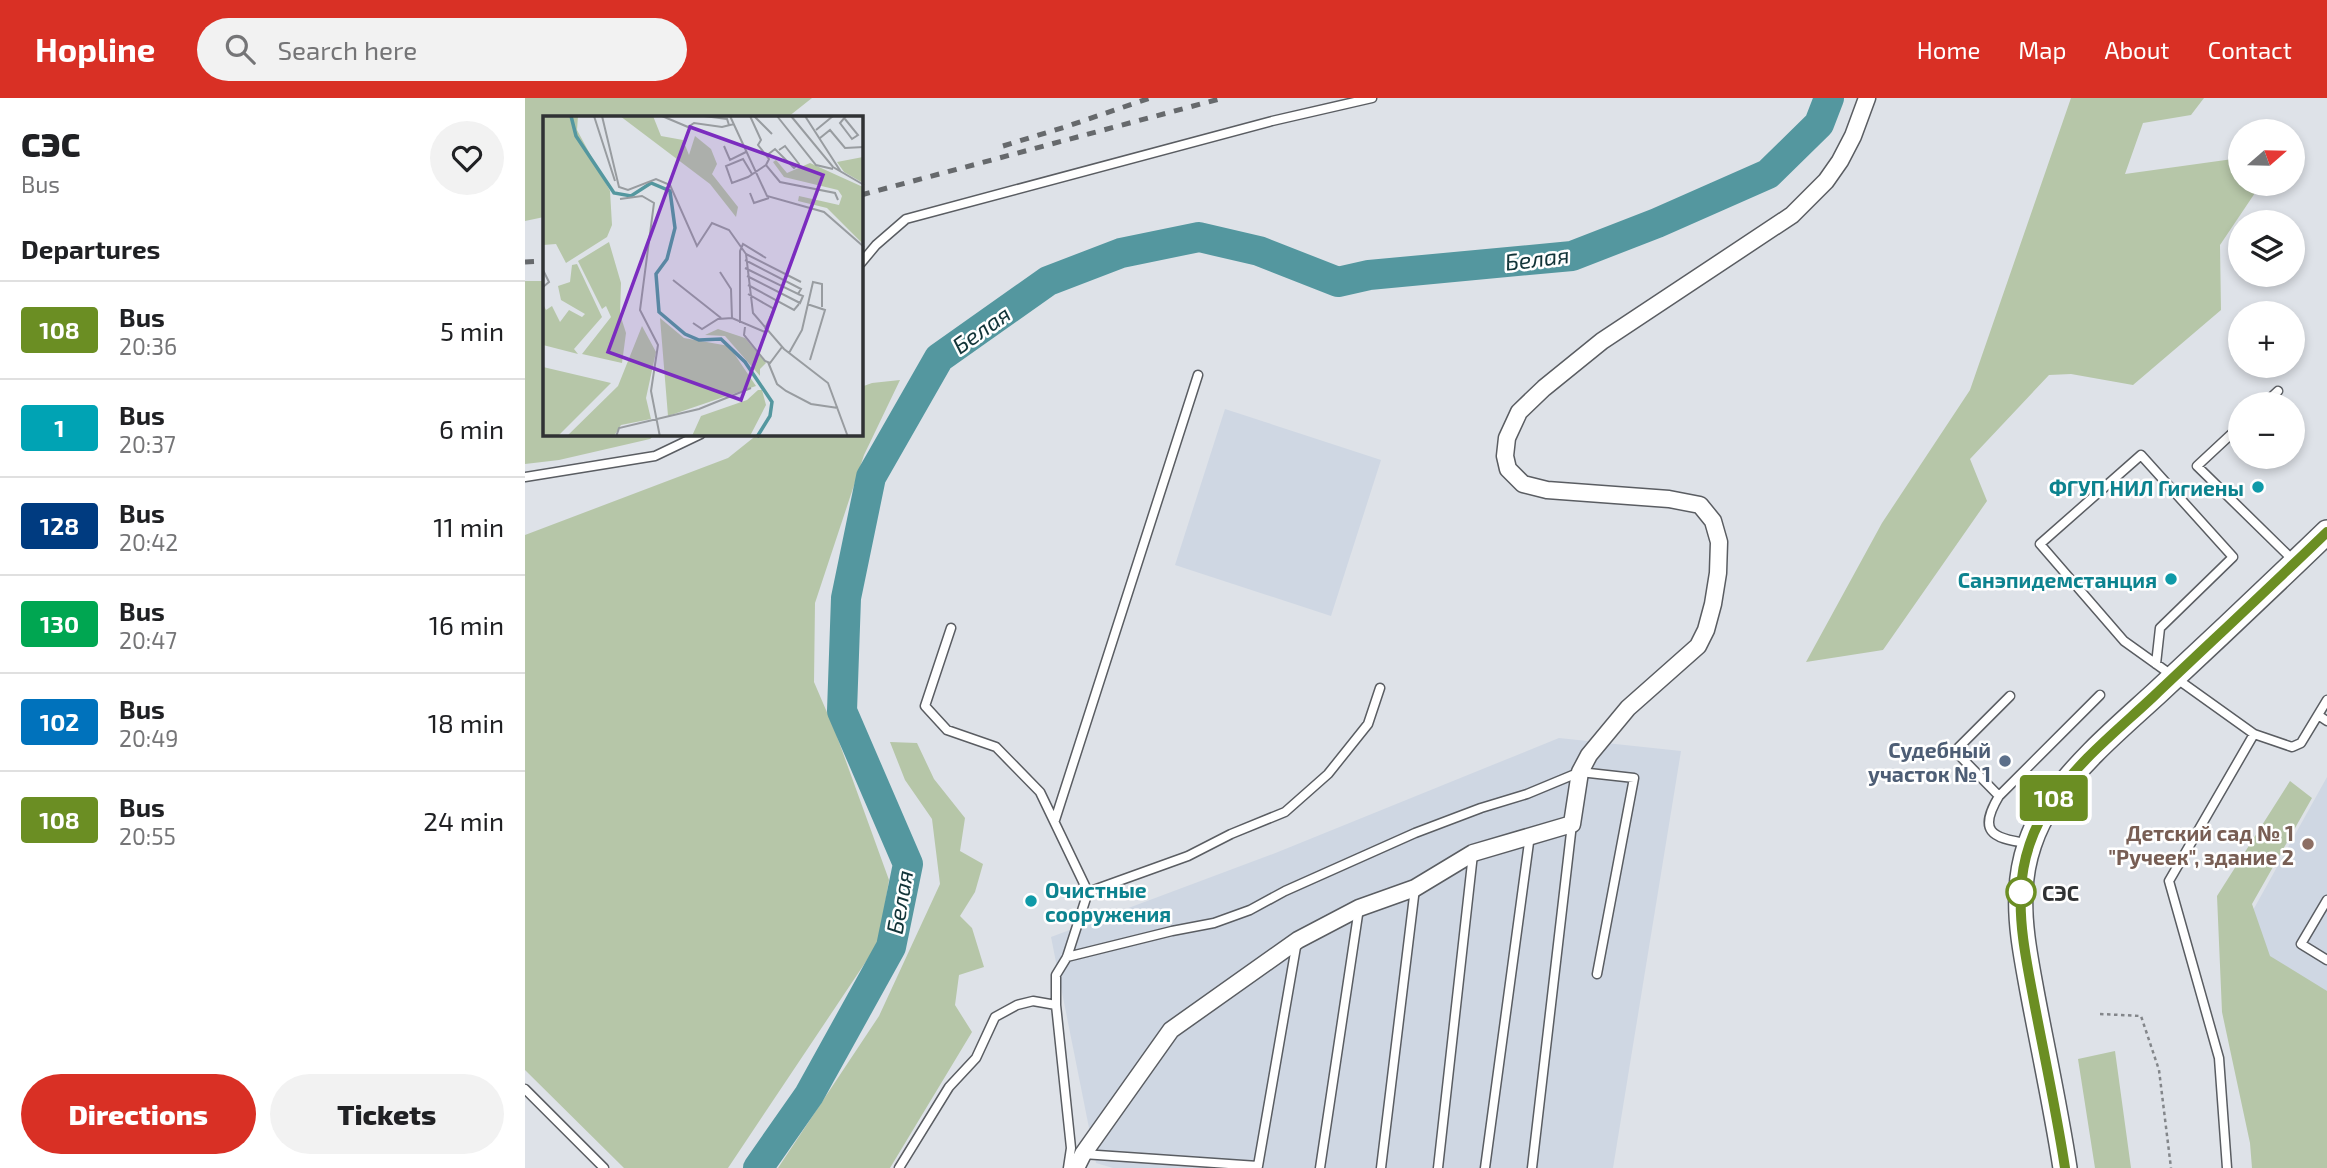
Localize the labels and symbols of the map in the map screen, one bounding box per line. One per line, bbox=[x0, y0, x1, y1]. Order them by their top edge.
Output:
inset map bbox=[543, 116, 863, 436]
north arrow bbox=[2228, 119, 2305, 196]
water label: Белая bbox=[1503, 240, 1571, 276]
water label: Белая bbox=[947, 299, 1015, 359]
place label: ФГУП НИЛ Гигиены bbox=[2049, 475, 2244, 500]
marker: ФГУП НИЛ Гигиены bbox=[2250, 479, 2266, 495]
place label: Санэпидемстанция bbox=[1958, 567, 2157, 592]
marker: Санэпидемстанция bbox=[2163, 571, 2179, 587]
place label: Судебный участок № 1 bbox=[1868, 737, 1991, 786]
marker: Судебный участок № 1 bbox=[1997, 753, 2013, 769]
line badge: 108 bbox=[2014, 775, 2094, 821]
place label: Детский сад № 1 "Ручеек", здание 2 bbox=[2108, 820, 2294, 869]
marker: Детский сад № 1 "Ручеек", здание 2 bbox=[2300, 836, 2316, 852]
water label: Белая bbox=[880, 868, 918, 936]
place label: Очистные сооружения bbox=[1045, 877, 1171, 926]
marker: СЭС bbox=[2006, 877, 2036, 907]
place label: СЭС bbox=[2042, 880, 2079, 905]
marker: Очистные сооружения bbox=[1023, 893, 1039, 909]

